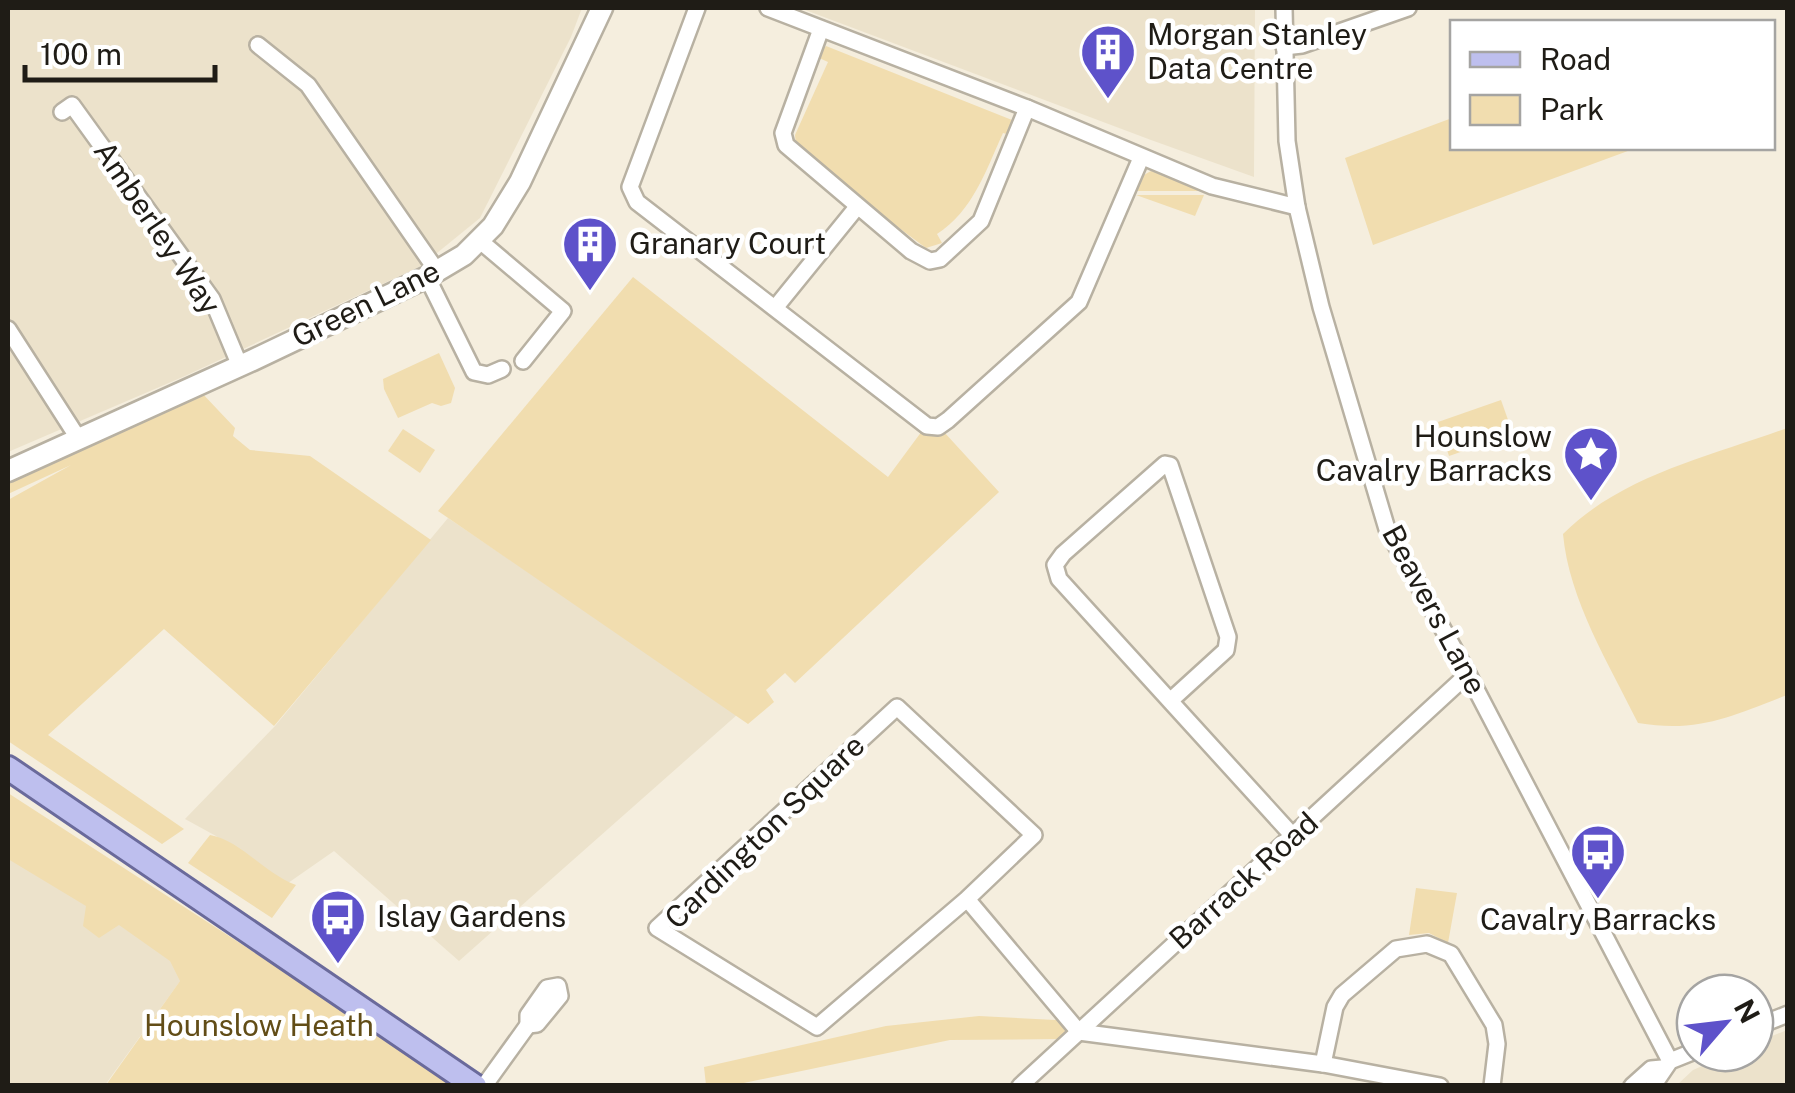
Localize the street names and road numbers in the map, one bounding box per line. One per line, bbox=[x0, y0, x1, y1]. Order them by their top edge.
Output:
street label: Amberley Way bbox=[87, 134, 229, 321]
street label: Green Lane bbox=[286, 252, 445, 354]
street label: Beavers Lane bbox=[1375, 519, 1495, 700]
street label: Cardington Square bbox=[657, 727, 872, 936]
street label: Barrack Road bbox=[1162, 804, 1325, 956]

